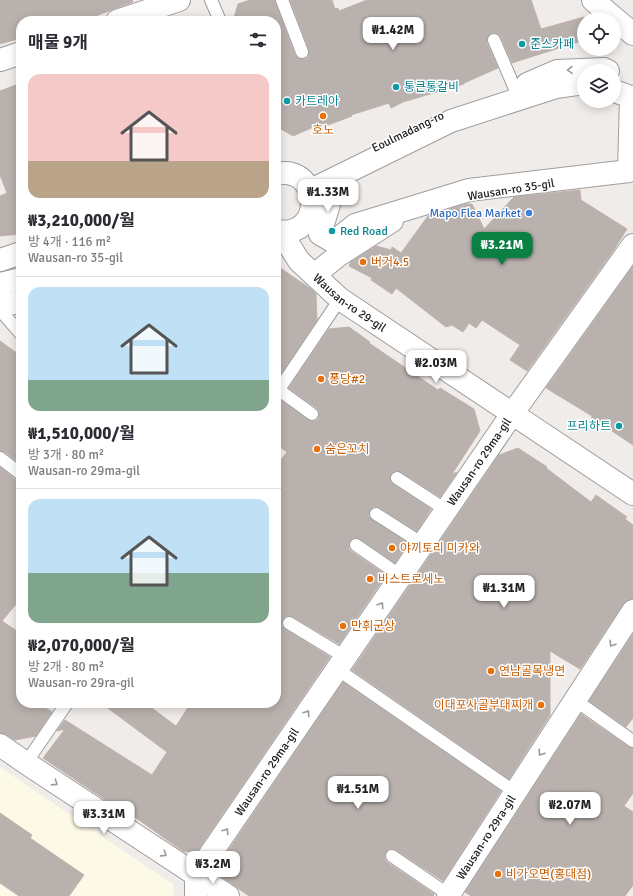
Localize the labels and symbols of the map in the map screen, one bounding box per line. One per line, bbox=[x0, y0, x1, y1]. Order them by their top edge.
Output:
pin: ₩1.42M bbox=[360, 17, 426, 51]
place label: 준스카페 bbox=[530, 37, 574, 52]
marker: 준스카페 bbox=[517, 39, 527, 49]
one-way arrow bbox=[567, 66, 573, 74]
place label: 통큰통갈비 bbox=[404, 80, 459, 95]
marker: 통큰통갈비 bbox=[391, 82, 401, 92]
place label: 카트레아 bbox=[295, 94, 339, 109]
marker: 카트레아 bbox=[282, 96, 292, 106]
street label: Eoulmadang-ro bbox=[369, 108, 447, 156]
marker: 호노 bbox=[318, 111, 328, 121]
place label: 호노 bbox=[312, 123, 334, 138]
street label: Wausan-ro 35-gil bbox=[466, 176, 556, 204]
pin: ₩1.33M bbox=[295, 179, 361, 213]
place label: Mapo Flea Market bbox=[429, 206, 521, 221]
marker: Mapo Flea Market bbox=[524, 208, 534, 218]
place label: Red Road bbox=[340, 224, 388, 239]
marker: Red Road bbox=[327, 226, 337, 236]
pin: ₩3.21M bbox=[469, 232, 535, 266]
place label: 버거4.5 bbox=[371, 255, 409, 270]
marker: 버거4.5 bbox=[358, 257, 368, 267]
street label: Wausan-ro 29-gil bbox=[310, 270, 389, 335]
pin: ₩2.03M bbox=[403, 350, 469, 384]
place label: 퐁당#2 bbox=[329, 372, 365, 387]
marker: 퐁당#2 bbox=[316, 374, 326, 384]
street label: Wausan-ro 29ma-gil bbox=[444, 414, 515, 509]
place label: 프리하트 bbox=[567, 419, 611, 434]
marker: 프리하트 bbox=[614, 421, 624, 431]
place label: 숨은꼬치 bbox=[325, 442, 369, 457]
marker: 숨은꼬치 bbox=[312, 444, 322, 454]
place label: 야끼토리 미카와 bbox=[400, 541, 480, 556]
marker: 야끼토리 미카와 bbox=[387, 543, 397, 553]
place label: 비스트로세노 bbox=[378, 572, 444, 587]
marker: 비스트로세노 bbox=[365, 574, 375, 584]
pin: ₩1.31M bbox=[471, 575, 537, 609]
one-way arrow bbox=[376, 602, 384, 609]
place label: 만휘군상 bbox=[351, 619, 395, 634]
marker: 만휘군상 bbox=[338, 621, 348, 631]
one-way arrow bbox=[610, 639, 617, 646]
place label: 연남골목냉면 bbox=[499, 664, 565, 679]
marker: 연남골목냉면 bbox=[486, 666, 496, 676]
place label: 이대포사골부대찌개 bbox=[434, 698, 533, 713]
marker: 이대포사골부대찌개 bbox=[536, 700, 546, 710]
one-way arrow bbox=[302, 710, 309, 717]
street label: Wausan-ro 29ma-gil bbox=[231, 725, 302, 819]
one-way arrow bbox=[539, 748, 546, 755]
pin: ₩1.51M bbox=[325, 776, 391, 810]
one-way arrow bbox=[51, 778, 58, 785]
street label: Wausan-ro 29ra-gil bbox=[453, 792, 519, 883]
pin: ₩2.07M bbox=[537, 792, 603, 826]
pin: ₩3.31M bbox=[71, 801, 137, 835]
one-way arrow bbox=[221, 829, 228, 836]
one-way arrow bbox=[160, 849, 167, 857]
pin: ₩3.2M bbox=[185, 851, 241, 885]
place label: 비가오면(홍대점) bbox=[506, 867, 591, 882]
marker: 비가오면(홍대점) bbox=[493, 869, 503, 879]

